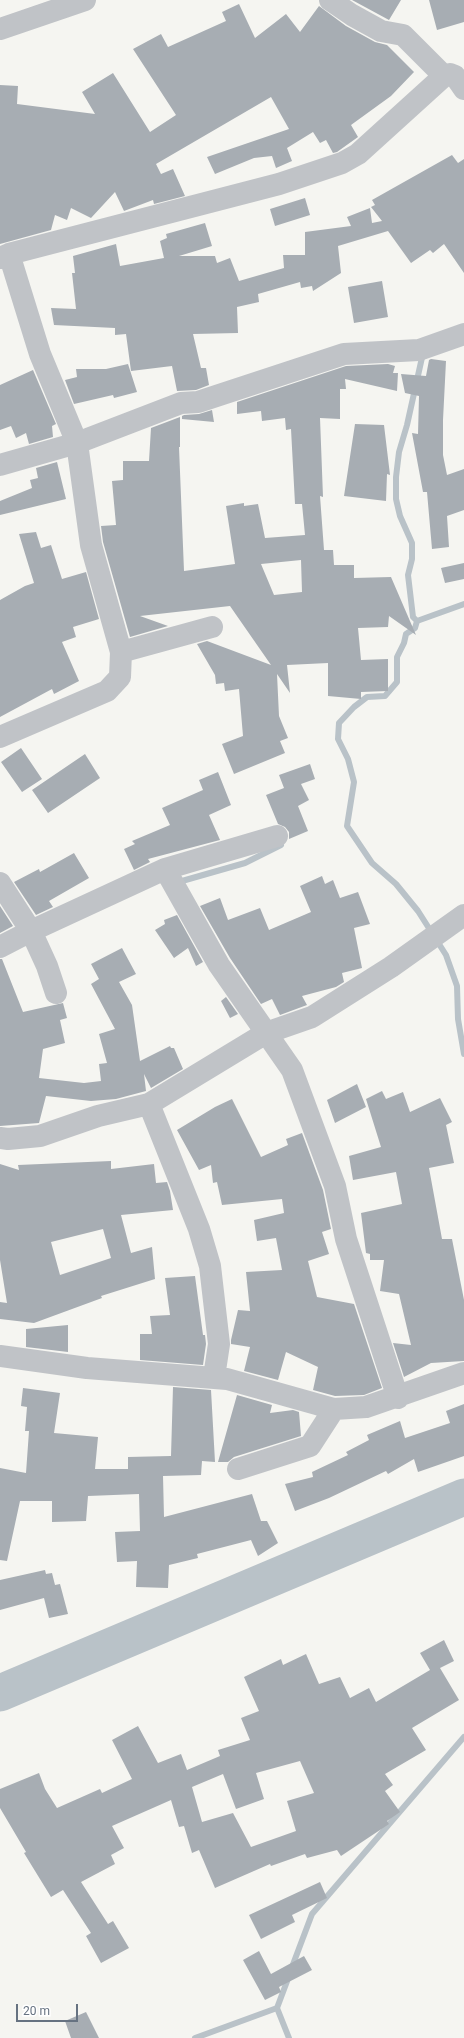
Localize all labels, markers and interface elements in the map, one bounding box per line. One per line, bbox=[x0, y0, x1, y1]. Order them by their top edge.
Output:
scale bar bbox=[18, 1996, 80, 2022]
text: 20 m bbox=[23, 2004, 50, 2018]

